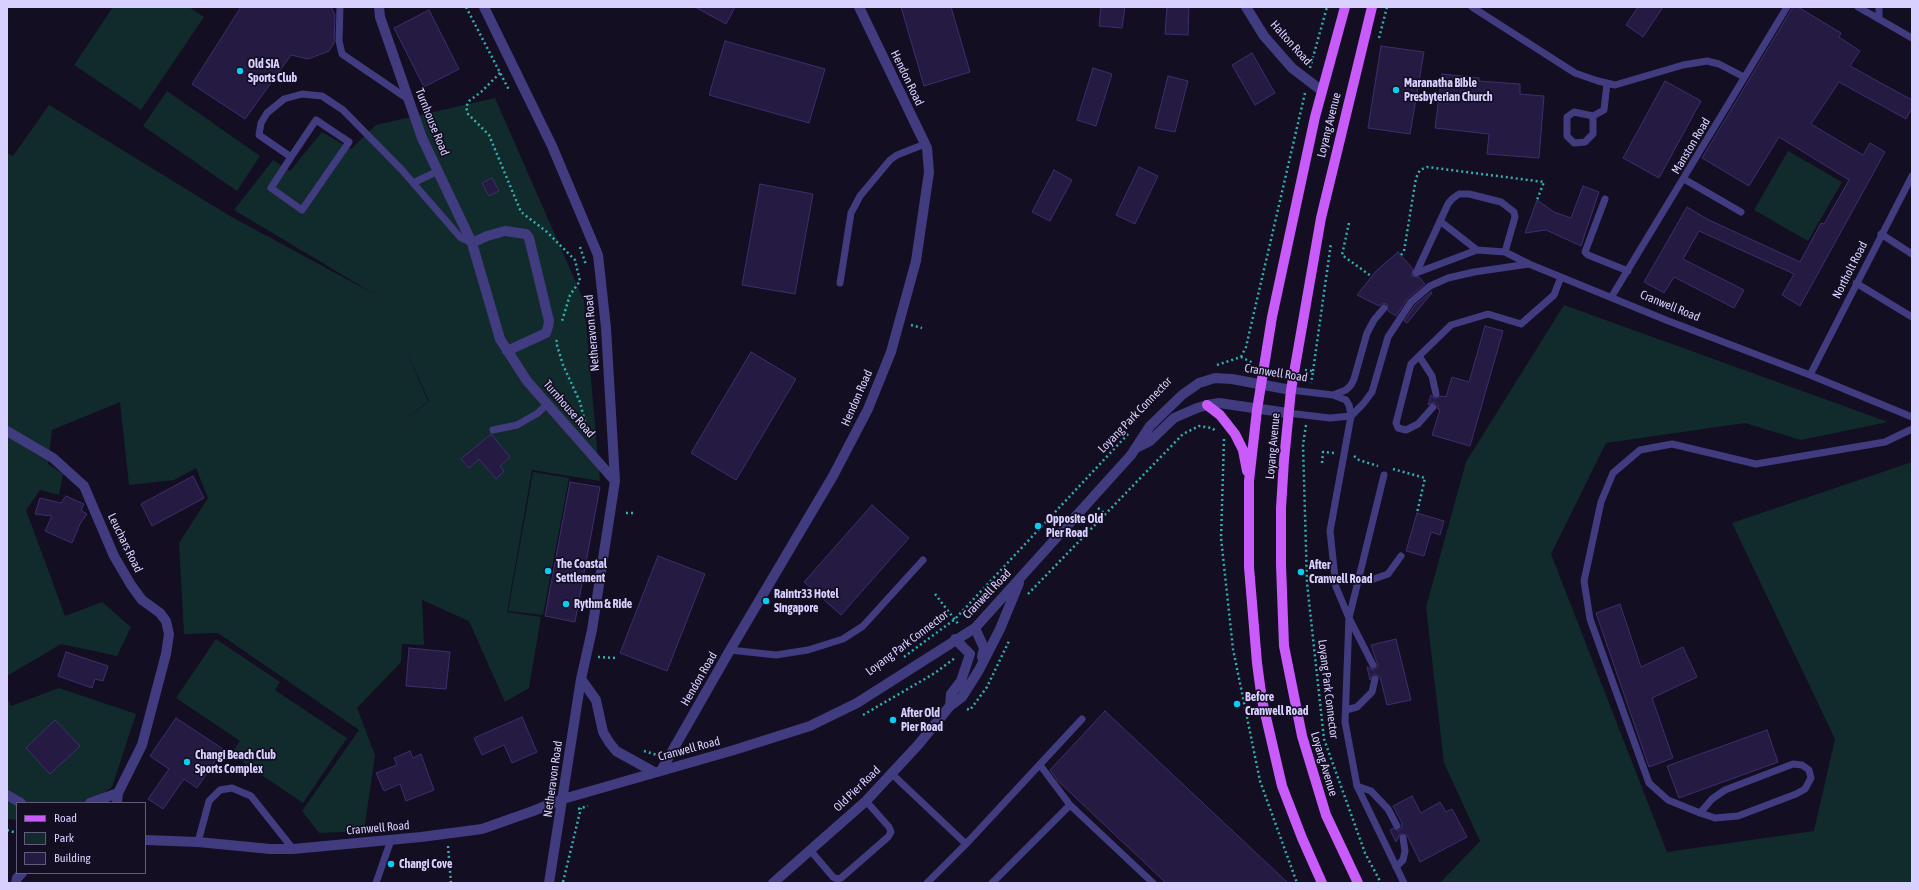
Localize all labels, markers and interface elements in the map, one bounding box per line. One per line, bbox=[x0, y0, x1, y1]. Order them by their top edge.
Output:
street label: Halton Road bbox=[1267, 18, 1315, 68]
street label: Hendon Road bbox=[887, 48, 927, 108]
place label: Old SIA Sports Club bbox=[248, 57, 297, 85]
marker: Old SIA Sports Club bbox=[235, 66, 245, 76]
place label: Maranatha Bible Presbyterian Church bbox=[1404, 76, 1493, 104]
marker: Maranatha Bible Presbyterian Church bbox=[1391, 85, 1401, 95]
street label: Turnhouse Road bbox=[412, 86, 452, 158]
street label: Loyang Avenue bbox=[1314, 91, 1344, 159]
street label: Manston Road bbox=[1669, 115, 1713, 177]
street label: Northolt Road bbox=[1829, 239, 1871, 301]
street label: Cranwell Road bbox=[1638, 287, 1702, 325]
street label: Netheravon Road bbox=[581, 294, 603, 372]
street label: Cranwell Road bbox=[1244, 361, 1308, 385]
street label: Hendon Road bbox=[838, 368, 876, 428]
street label: Loyang Park Connector bbox=[1095, 374, 1175, 456]
street label: Turnhouse Road bbox=[540, 377, 598, 441]
street label: Loyang Avenue bbox=[1263, 412, 1283, 480]
street label: Leuchars Road bbox=[104, 511, 146, 575]
place label: Opposite Old Pier Road bbox=[1046, 512, 1103, 540]
marker: Opposite Old Pier Road bbox=[1033, 521, 1043, 531]
place label: The Coastal Settlement bbox=[556, 557, 607, 585]
place label: After Cranwell Road bbox=[1309, 558, 1373, 586]
marker: The Coastal Settlement bbox=[543, 566, 553, 576]
street label: Cranwell Road bbox=[960, 566, 1014, 622]
marker: After Cranwell Road bbox=[1296, 567, 1306, 577]
place label: Raintr33 Hotel Singapore bbox=[774, 587, 839, 615]
marker: Raintr33 Hotel Singapore bbox=[761, 596, 771, 606]
place label: Rythm & Ride bbox=[574, 597, 632, 611]
marker: Rythm & Ride bbox=[561, 599, 571, 609]
street label: Loyang Park Connector bbox=[863, 607, 951, 679]
street label: Loyang Park Connector bbox=[1315, 639, 1341, 739]
street label: Hendon Road bbox=[678, 649, 720, 709]
place label: Before Cranwell Road bbox=[1245, 690, 1309, 718]
marker: Before Cranwell Road bbox=[1232, 699, 1242, 709]
place label: After Old Pier Road bbox=[901, 706, 943, 734]
marker: After Old Pier Road bbox=[888, 715, 898, 725]
street label: Loyang Avenue bbox=[1307, 730, 1341, 798]
street label: Cranwell Road bbox=[656, 734, 722, 764]
street label: Netheravon Road bbox=[541, 740, 565, 818]
place label: Changi Beach Club Sports Complex bbox=[195, 748, 276, 776]
marker: Changi Beach Club Sports Complex bbox=[182, 757, 192, 767]
street label: Old Pier Road bbox=[831, 763, 883, 815]
legend bbox=[16, 802, 146, 874]
text: Road bbox=[54, 811, 77, 825]
street label: Cranwell Road bbox=[346, 818, 410, 838]
text: Park bbox=[54, 831, 74, 845]
text: Building bbox=[54, 851, 91, 865]
place label: Changi Cove bbox=[399, 857, 452, 871]
marker: Changi Cove bbox=[386, 859, 396, 869]

